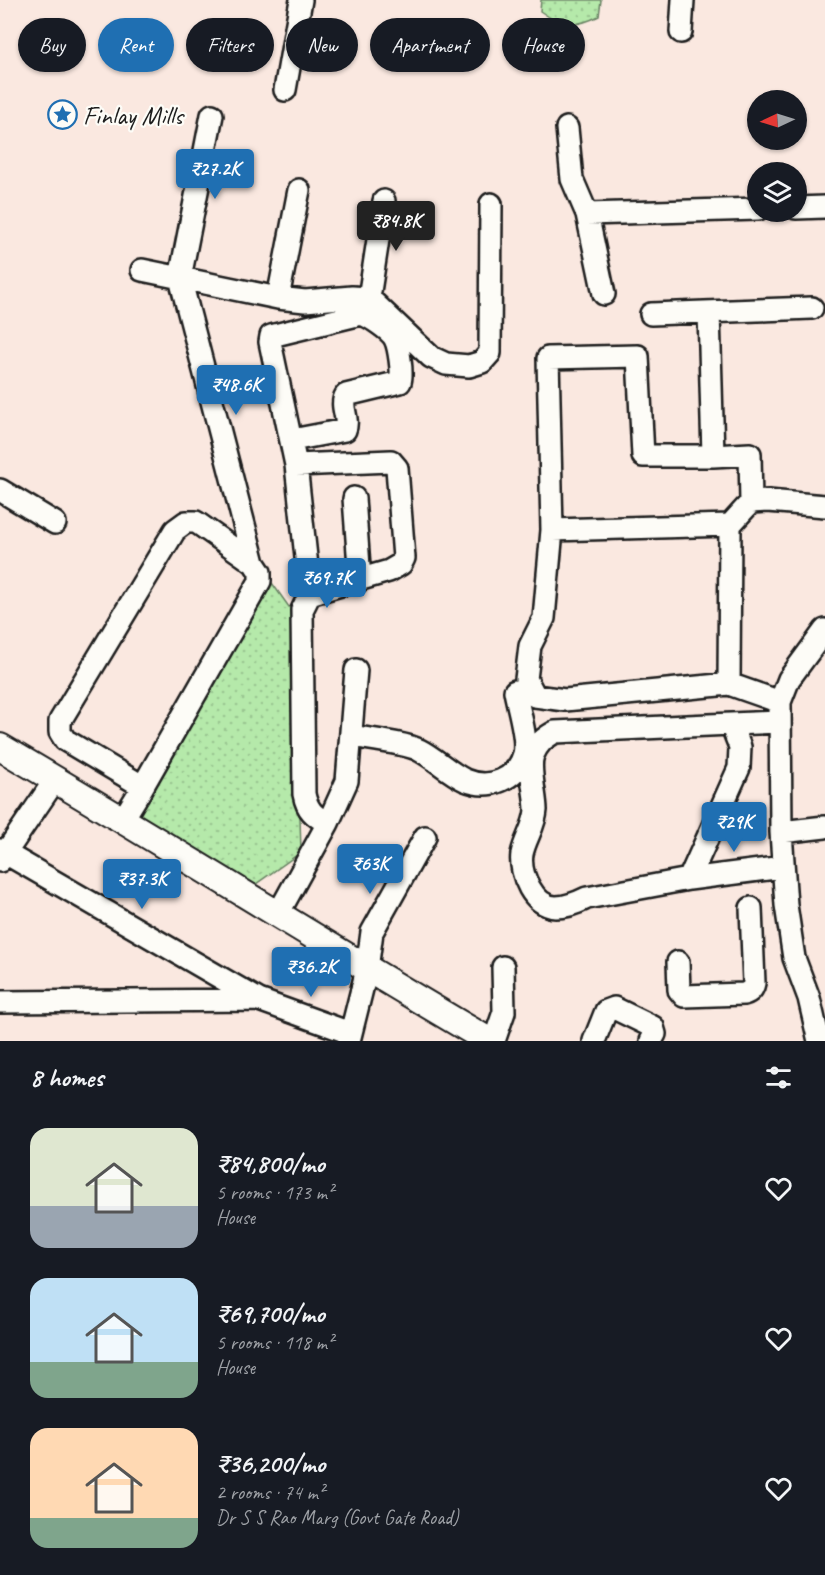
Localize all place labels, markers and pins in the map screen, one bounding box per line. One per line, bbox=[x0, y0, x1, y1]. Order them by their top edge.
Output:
place icon: Finlay Mills bbox=[46, 99, 78, 131]
place label: Finlay Mills bbox=[83, 99, 185, 132]
pin: ₹27.2K bbox=[166, 149, 264, 200]
pin: ₹84.8K bbox=[347, 201, 445, 252]
pin: ₹48.6K bbox=[187, 365, 285, 416]
pin: ₹69.7K bbox=[278, 558, 376, 609]
pin: ₹29K bbox=[698, 802, 770, 853]
pin: ₹63K bbox=[334, 844, 406, 895]
pin: ₹37.3K bbox=[93, 859, 191, 910]
pin: ₹36.2K bbox=[262, 947, 360, 998]

